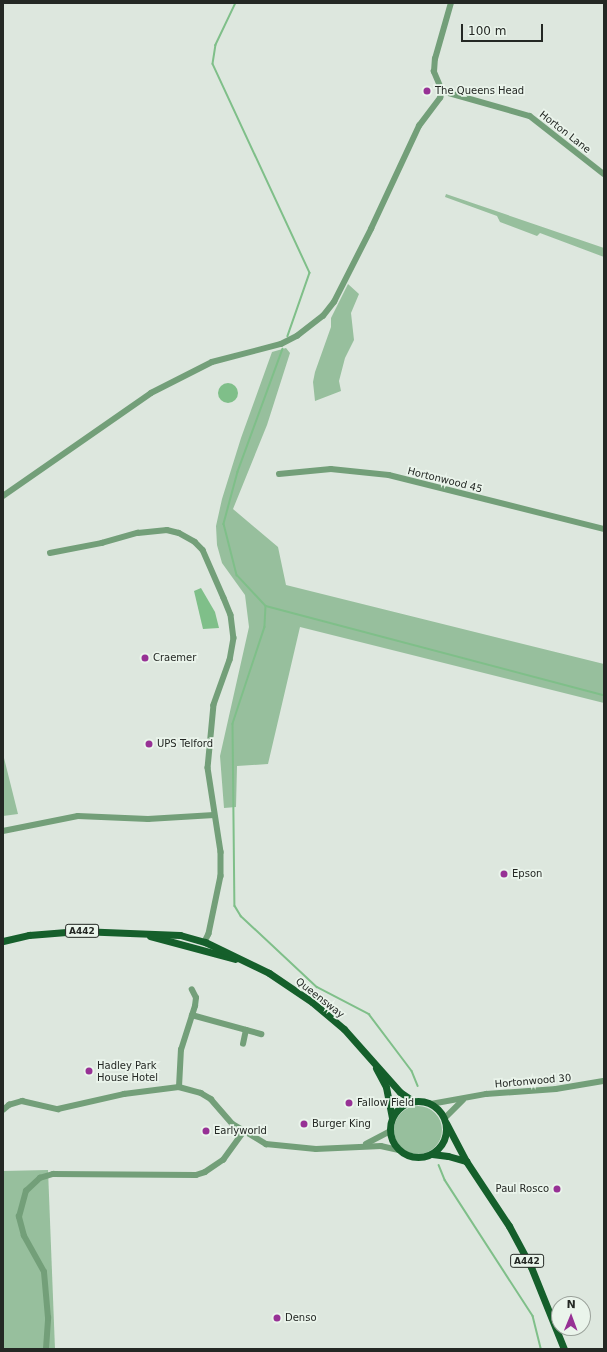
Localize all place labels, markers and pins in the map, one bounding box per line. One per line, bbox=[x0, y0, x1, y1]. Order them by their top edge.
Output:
place label: The Queens Head bbox=[435, 85, 524, 97]
marker: The Queens Head bbox=[422, 86, 432, 96]
place label: Craemer bbox=[153, 652, 196, 664]
marker: Craemer bbox=[140, 653, 150, 663]
place label: UPS Telford bbox=[157, 738, 213, 750]
marker: UPS Telford bbox=[144, 739, 154, 749]
place label: Epson bbox=[512, 868, 542, 880]
marker: Epson bbox=[499, 869, 509, 879]
place label: Hadley Park House Hotel bbox=[97, 1059, 158, 1082]
marker: Hadley Park House Hotel bbox=[84, 1066, 94, 1076]
place label: Fallow Field bbox=[357, 1097, 414, 1109]
marker: Fallow Field bbox=[344, 1098, 354, 1108]
place label: Burger King bbox=[312, 1118, 371, 1130]
marker: Burger King bbox=[299, 1119, 309, 1129]
place label: Earlyworld bbox=[214, 1125, 267, 1137]
marker: Earlyworld bbox=[201, 1126, 211, 1136]
place label: Paul Rosco bbox=[496, 1183, 549, 1195]
marker: Paul Rosco bbox=[552, 1184, 562, 1194]
place label: Denso bbox=[285, 1312, 317, 1324]
marker: Denso bbox=[272, 1313, 282, 1323]

